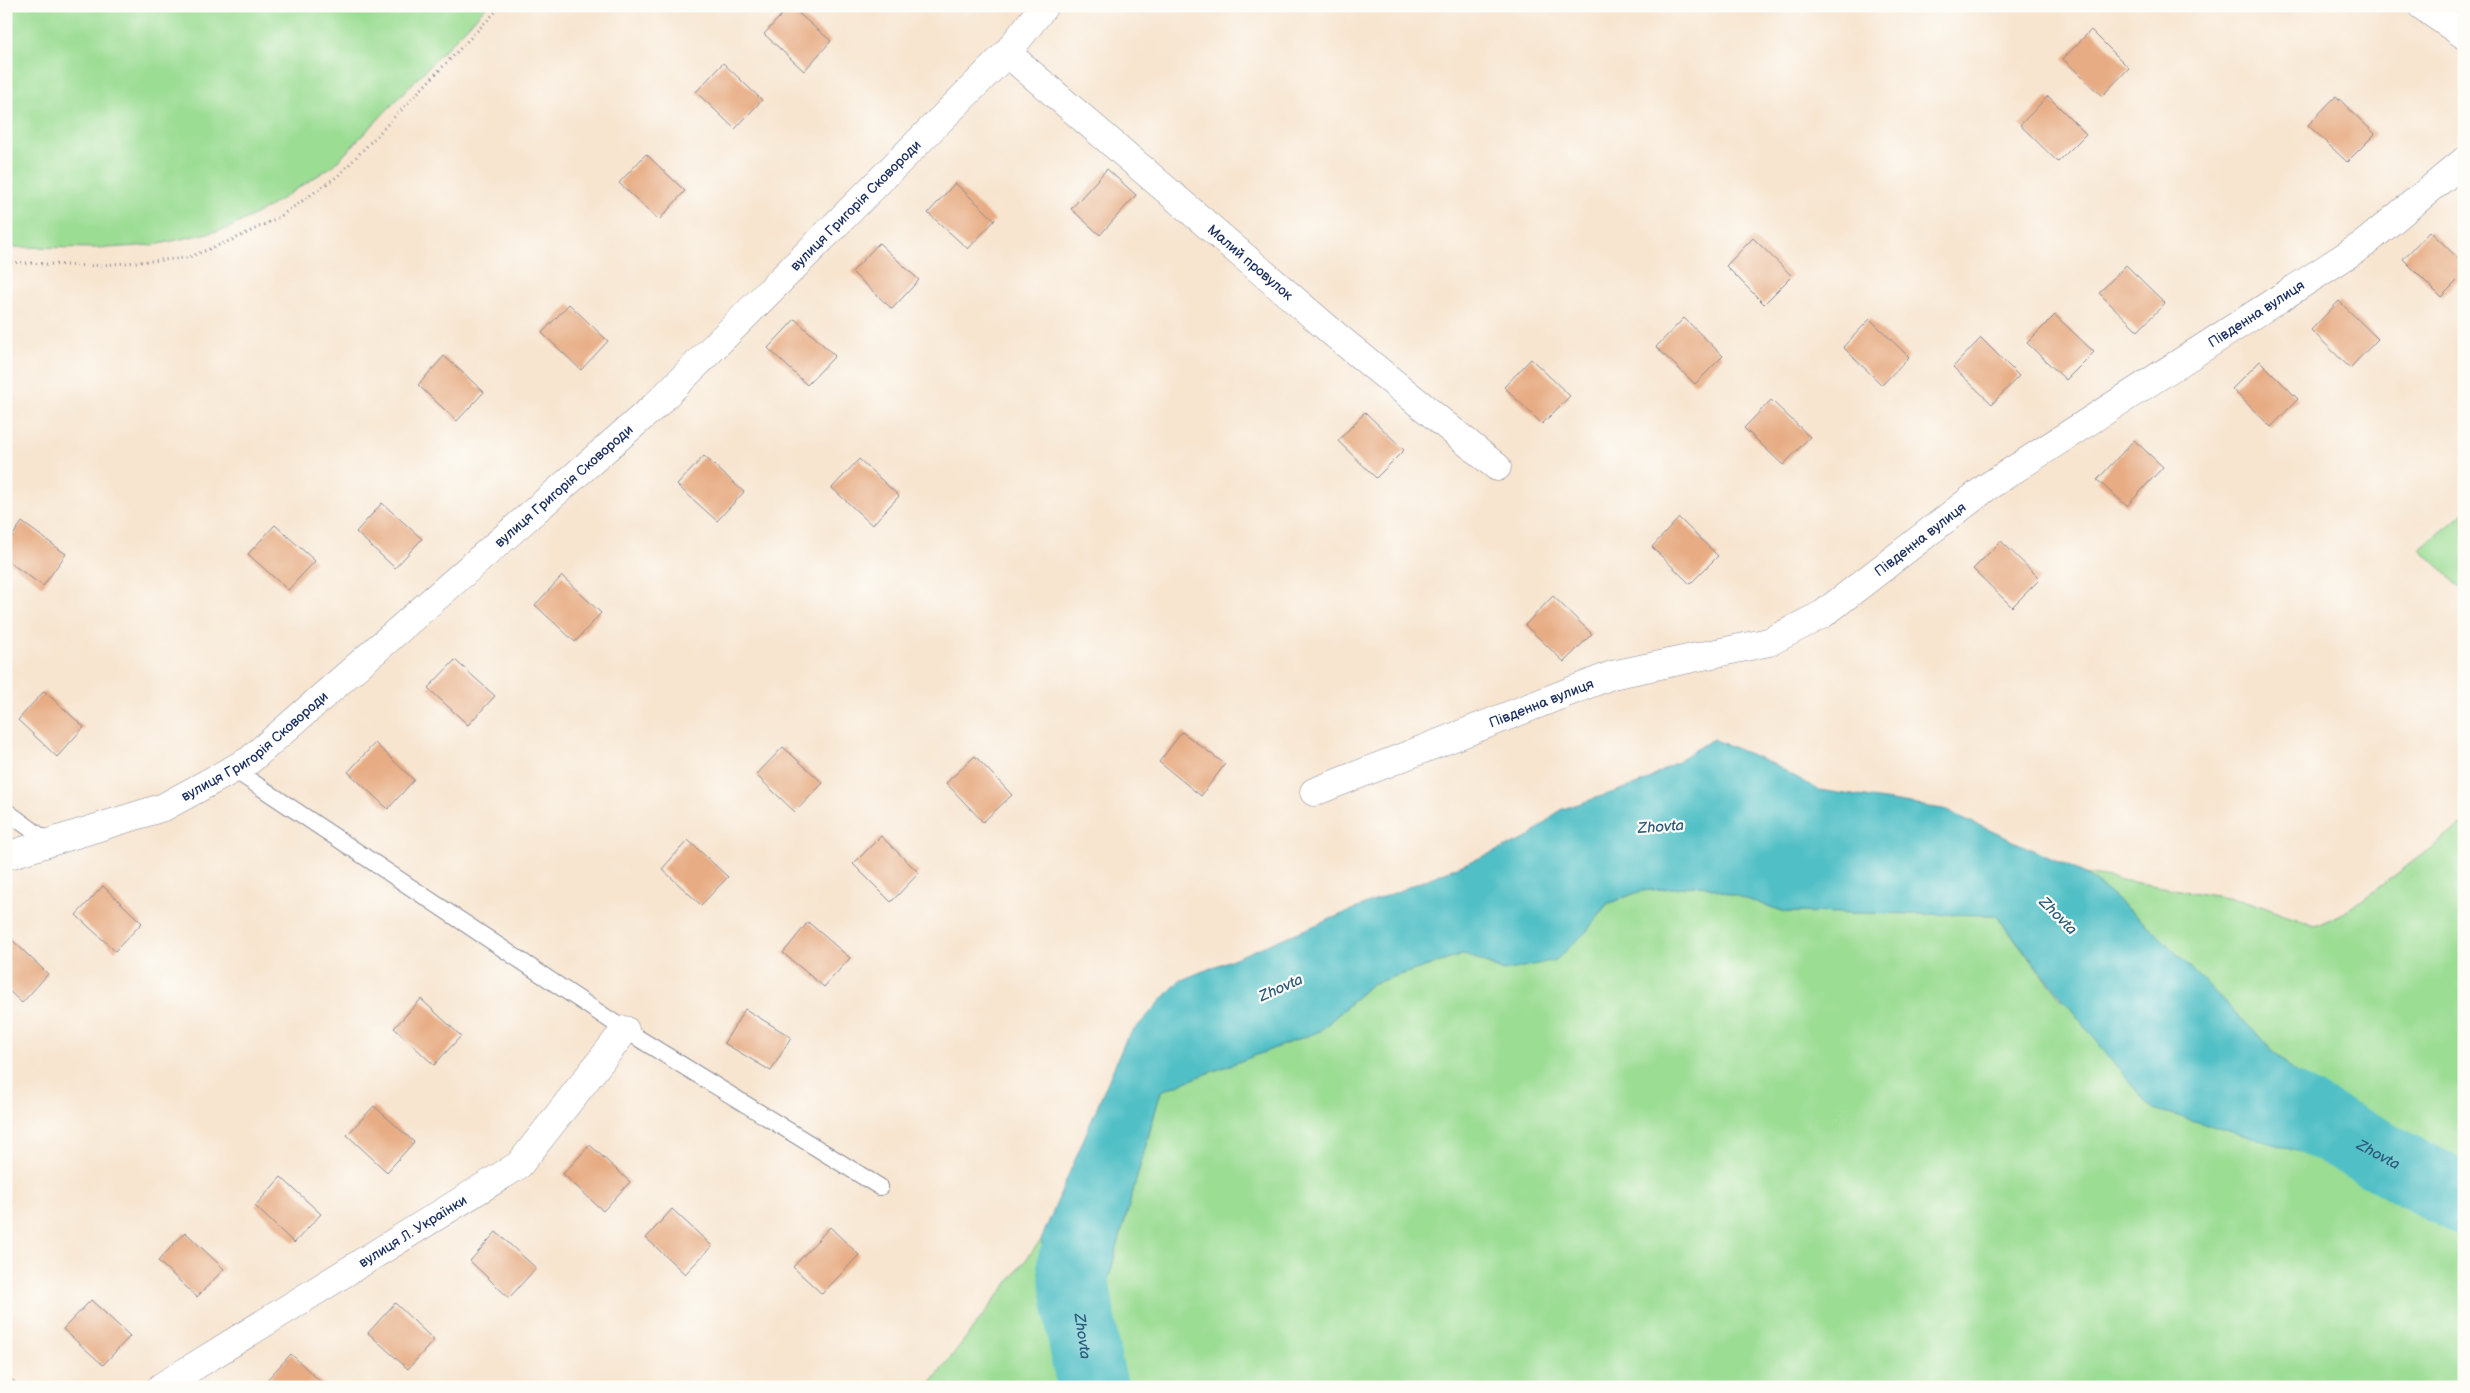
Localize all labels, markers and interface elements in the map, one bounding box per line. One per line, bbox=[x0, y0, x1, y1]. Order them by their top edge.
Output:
street label: вулиця Григорія Сковороди bbox=[786, 136, 924, 274]
street label: Малий провулок bbox=[1204, 221, 1297, 304]
street label: Південна вулиця bbox=[2205, 276, 2308, 351]
street label: вулиця Григорія Сковороди bbox=[491, 421, 636, 551]
street label: Південна вулиця bbox=[1871, 498, 1969, 580]
street label: Південна вулиця bbox=[1486, 675, 1596, 731]
street label: вулиця Григорія Сковороди bbox=[178, 687, 331, 805]
water label: Zhovta bbox=[1636, 816, 1685, 838]
water label: Zhovta bbox=[2034, 892, 2081, 939]
water label: Zhovta bbox=[1255, 970, 1306, 1006]
water label: Zhovta bbox=[2353, 1135, 2403, 1174]
street label: вулиця Л. Українки bbox=[355, 1191, 470, 1271]
water label: Zhovta bbox=[1070, 1311, 1095, 1360]

